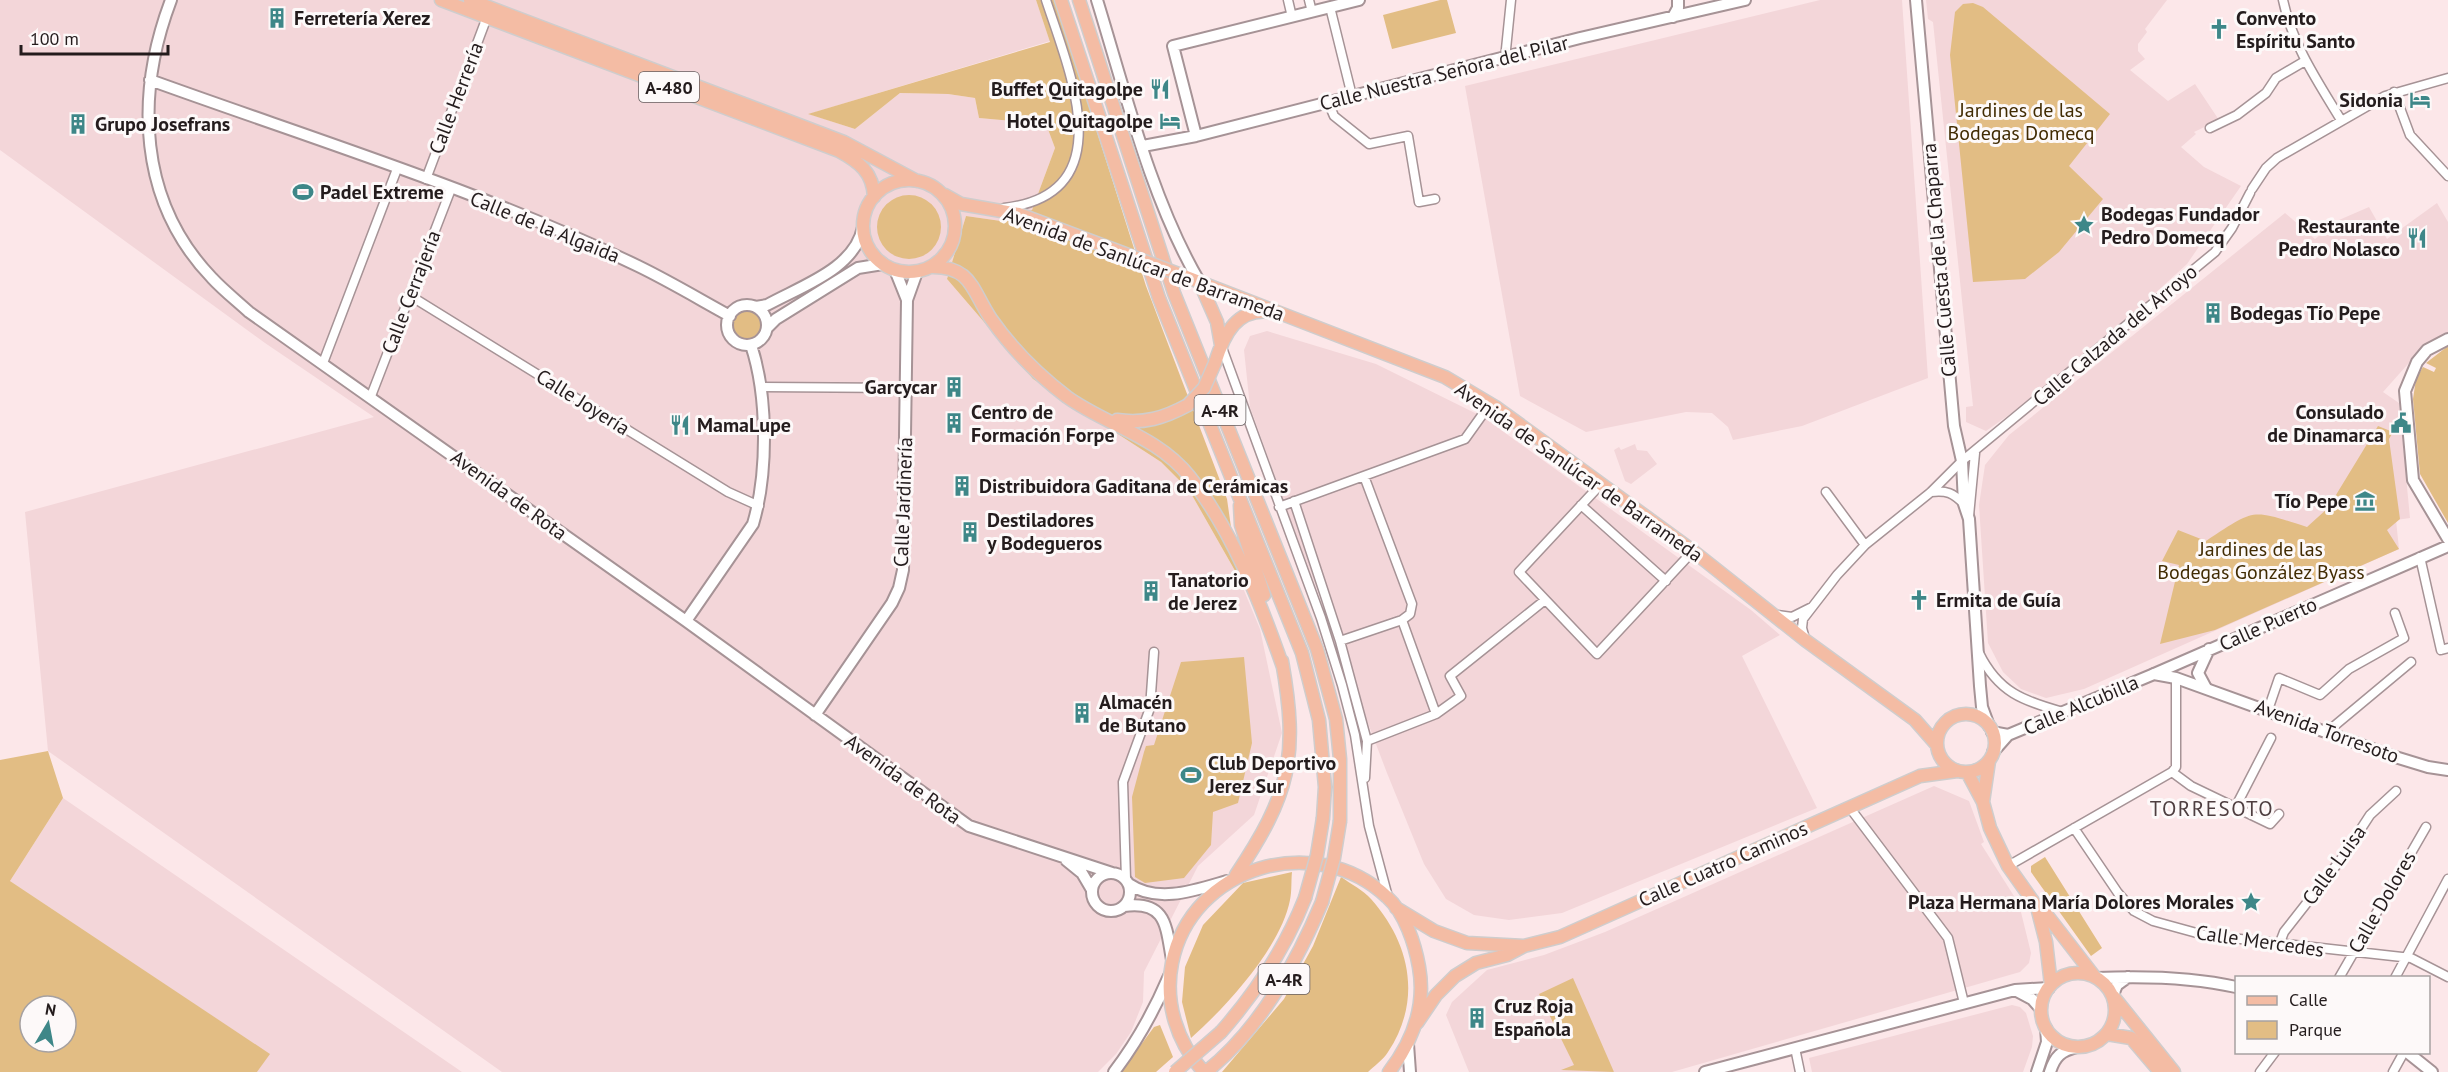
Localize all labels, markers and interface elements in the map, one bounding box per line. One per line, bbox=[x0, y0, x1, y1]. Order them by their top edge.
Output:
place label: Ferretería Xerez bbox=[294, 5, 430, 31]
place label: Convento Espíritu Santo bbox=[2236, 5, 2356, 54]
building icon: Ferretería Xerez bbox=[265, 6, 289, 30]
church icon: Convento Espíritu Santo bbox=[2207, 17, 2231, 41]
scale bar bbox=[21, 18, 168, 56]
text: 100 m bbox=[30, 27, 79, 50]
street label: Calle Nuestra Señora del Pilar bbox=[1317, 29, 1571, 117]
street label: Calle Herrería bbox=[423, 38, 489, 158]
road number: A-480 bbox=[639, 72, 699, 102]
place label: Buffet Quitagolpe bbox=[991, 76, 1143, 102]
restaurant icon: Buffet Quitagolpe bbox=[1148, 77, 1172, 101]
place label: Sidonia bbox=[2339, 87, 2403, 113]
hotel icon: Sidonia bbox=[2408, 88, 2432, 112]
park label: Jardines de las Bodegas Domecq bbox=[1948, 97, 2094, 146]
place label: Hotel Quitagolpe bbox=[1007, 108, 1153, 134]
hotel icon: Hotel Quitagolpe bbox=[1158, 109, 1182, 133]
place label: Grupo Josefrans bbox=[95, 111, 230, 137]
building icon: Grupo Josefrans bbox=[66, 112, 90, 136]
street label: Calle Cuesta de la Chaparra bbox=[1916, 142, 1962, 378]
place label: Padel Extreme bbox=[320, 179, 444, 205]
sports icon: Padel Extreme bbox=[291, 180, 315, 204]
street label: Calle de la Algaida bbox=[466, 185, 624, 269]
street label: Avenida de Sanlúcar de Barrameda bbox=[1000, 201, 1288, 327]
place label: Bodegas Fundador Pedro Domecq bbox=[2101, 201, 2260, 250]
place icon: Bodegas Fundador Pedro Domecq bbox=[2072, 213, 2096, 237]
place label: Restaurante Pedro Nolasco bbox=[2278, 213, 2400, 262]
restaurant icon: Restaurante Pedro Nolasco bbox=[2405, 226, 2429, 250]
street label: Calle Cerrajería bbox=[376, 227, 446, 357]
street label: Calle Calzada del Arroyo bbox=[2027, 259, 2203, 411]
place label: Bodegas Tío Pepe bbox=[2230, 300, 2380, 326]
building icon: Bodegas Tío Pepe bbox=[2201, 301, 2225, 325]
street label: Calle Joyería bbox=[531, 363, 635, 441]
place label: Garcycar bbox=[865, 374, 937, 400]
building icon: Garcycar bbox=[942, 375, 966, 399]
street label: Avenida de Sanlúcar de Barrameda bbox=[1450, 376, 1708, 568]
road number: A-4R bbox=[1194, 395, 1246, 425]
place label: Centro de Formación Forpe bbox=[971, 399, 1115, 448]
place label: Consulado de Dinamarca bbox=[2267, 399, 2384, 448]
building icon: Centro de Formación Forpe bbox=[942, 411, 966, 435]
public building icon: Consulado de Dinamarca bbox=[2389, 411, 2413, 435]
place label: MamaLupe bbox=[697, 412, 791, 438]
restaurant icon: MamaLupe bbox=[668, 413, 692, 437]
street label: Calle Jardinería bbox=[888, 437, 918, 567]
street label: Avenida de Rota bbox=[446, 444, 572, 546]
place label: Distribuidora Gaditana de Cerámicas bbox=[979, 473, 1288, 499]
building icon: Distribuidora Gaditana de Cerámicas bbox=[950, 474, 974, 498]
place label: Tío Pepe bbox=[2274, 488, 2348, 514]
museum icon: Tío Pepe bbox=[2353, 489, 2377, 513]
place label: Destiladores y Bodegueros bbox=[986, 507, 1102, 556]
building icon: Destiladores y Bodegueros bbox=[958, 520, 982, 544]
park label: Jardines de las Bodegas González Byass bbox=[2157, 536, 2365, 585]
place label: Tanatorio de Jerez bbox=[1168, 567, 1249, 616]
building icon: Tanatorio de Jerez bbox=[1139, 579, 1163, 603]
place label: Ermita de Guía bbox=[1936, 587, 2061, 613]
church icon: Ermita de Guía bbox=[1907, 588, 1931, 612]
street label: Calle Puerto bbox=[2215, 591, 2321, 657]
street label: Calle Alcubilla bbox=[2019, 669, 2143, 741]
place label: Almacén de Butano bbox=[1099, 689, 1186, 738]
street label: Avenida Torresoto bbox=[2251, 693, 2403, 769]
building icon: Almacén de Butano bbox=[1070, 701, 1094, 725]
street label: Avenida de Rota bbox=[840, 728, 966, 830]
place label: Club Deportivo Jerez Sur bbox=[1207, 750, 1337, 799]
sports icon: Club Deportivo Jerez Sur bbox=[1179, 763, 1203, 787]
district label: TORRESOTO bbox=[2150, 795, 2274, 822]
street label: Calle Cuatro Caminos bbox=[1634, 815, 1812, 913]
street label: Calle Luisa bbox=[2296, 820, 2372, 910]
street label: Calle Dolores bbox=[2342, 846, 2422, 958]
place label: Plaza Hermana María Dolores Morales bbox=[1908, 889, 2234, 915]
place icon: Plaza Hermana María Dolores Morales bbox=[2239, 890, 2263, 914]
street label: Calle Mercedes bbox=[2194, 919, 2326, 963]
road number: A-4R bbox=[1258, 964, 1310, 994]
legend bbox=[2235, 976, 2430, 1054]
text: Calle bbox=[2289, 988, 2328, 1011]
place label: Cruz Roja Española bbox=[1494, 993, 1574, 1042]
north arrow bbox=[18, 994, 78, 1054]
text: N bbox=[44, 998, 58, 1020]
building icon: Cruz Roja Española bbox=[1465, 1006, 1489, 1030]
text: Parque bbox=[2289, 1018, 2342, 1041]

